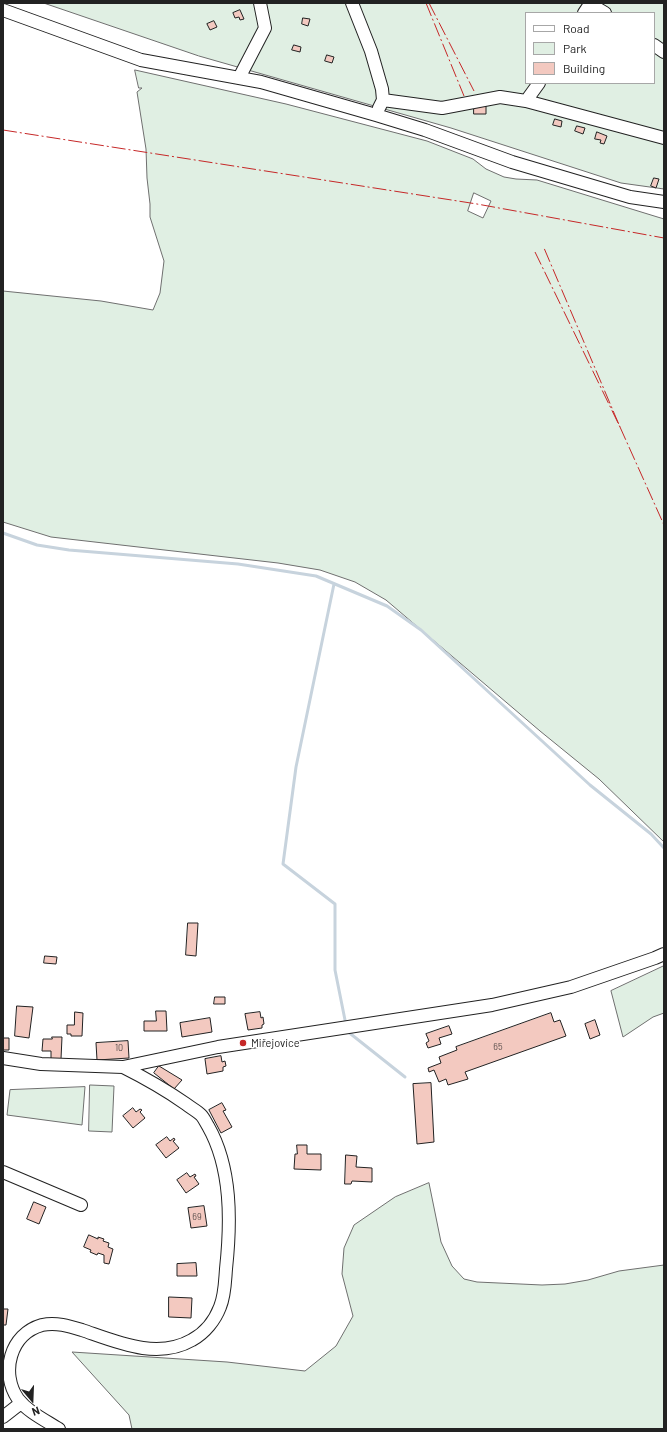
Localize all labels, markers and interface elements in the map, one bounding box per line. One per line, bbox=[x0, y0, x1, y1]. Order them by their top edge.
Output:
legend bbox=[525, 12, 655, 84]
text: Road bbox=[563, 21, 590, 35]
text: Park bbox=[563, 41, 587, 55]
text: Building bbox=[563, 61, 605, 75]
place label: Miřejovice bbox=[251, 1036, 300, 1050]
marker: Miřejovice bbox=[238, 1038, 248, 1048]
house number: 65 bbox=[493, 1042, 503, 1052]
house number: 10 bbox=[115, 1043, 123, 1053]
house number: 69 bbox=[192, 1212, 202, 1222]
north arrow bbox=[12, 1380, 52, 1420]
text: N bbox=[30, 1404, 42, 1419]

